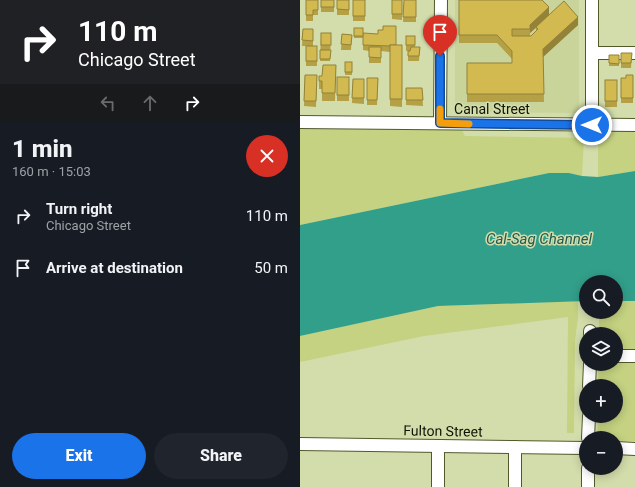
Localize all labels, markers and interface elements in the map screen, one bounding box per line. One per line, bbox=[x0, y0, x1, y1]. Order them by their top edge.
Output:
text: 110 m bbox=[78, 15, 157, 48]
pin bbox=[423, 15, 457, 56]
icon: right bbox=[12, 16, 64, 68]
icon: arrive bbox=[429, 21, 451, 43]
text: Chicago Street bbox=[78, 49, 196, 70]
icon: left bbox=[97, 92, 119, 114]
icon: ahead bbox=[139, 92, 161, 114]
icon: right bbox=[181, 92, 203, 114]
street label: Canal Street bbox=[454, 101, 530, 117]
position arrow bbox=[571, 104, 613, 146]
text: 1 min bbox=[12, 135, 73, 163]
button: close bbox=[246, 135, 288, 177]
text: 160 m · 15:03 bbox=[12, 164, 91, 179]
text: Turn right bbox=[46, 200, 112, 218]
icon: right bbox=[12, 205, 34, 227]
text: 110 m bbox=[246, 207, 288, 225]
text: Chicago Street bbox=[46, 218, 131, 233]
water label: Cal-Sag Channel bbox=[486, 230, 592, 248]
icon: arrive bbox=[12, 257, 34, 279]
text: Arrive at destination bbox=[46, 259, 183, 277]
text: 50 m bbox=[254, 259, 288, 277]
map controls bbox=[579, 275, 623, 475]
button: search bbox=[579, 275, 623, 319]
button: layers bbox=[579, 327, 623, 371]
button: + bbox=[579, 379, 623, 423]
street label: Fulton Street bbox=[403, 422, 483, 440]
button: − bbox=[579, 431, 623, 475]
button: Exit bbox=[12, 433, 146, 479]
button: Share bbox=[154, 433, 288, 479]

